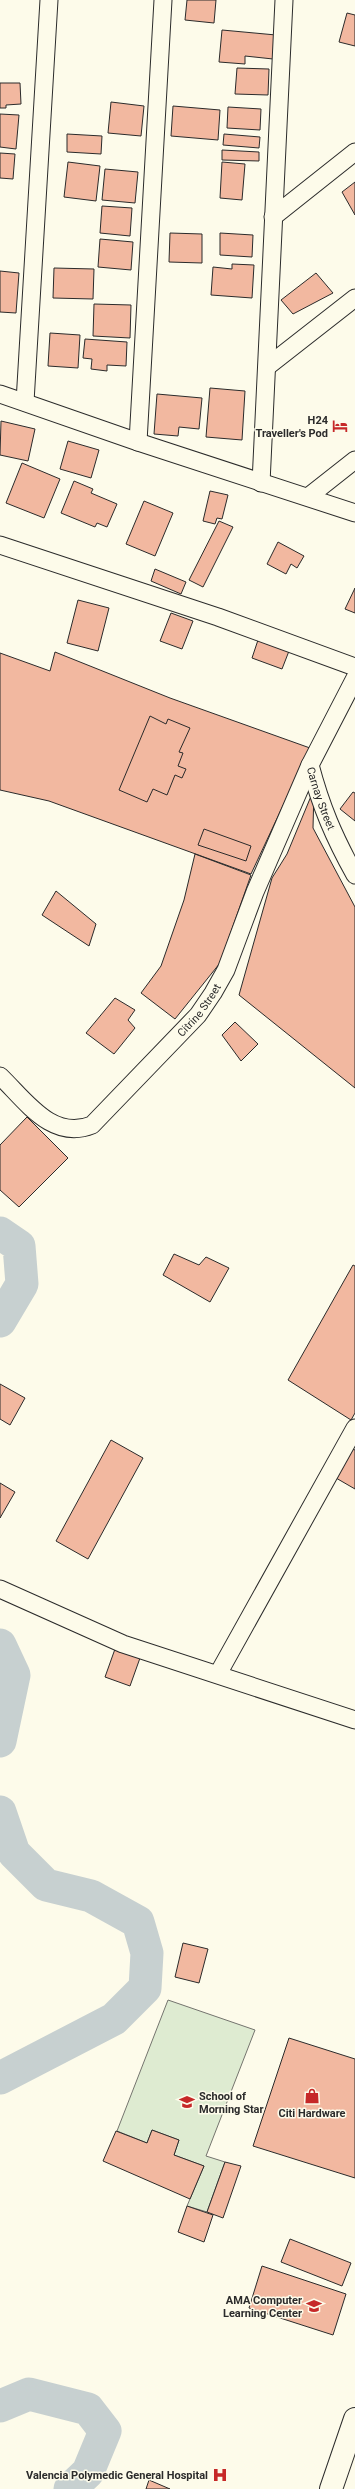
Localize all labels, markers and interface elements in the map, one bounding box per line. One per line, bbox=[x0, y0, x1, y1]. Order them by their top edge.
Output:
place label: H24 Traveller's Pod bbox=[255, 414, 329, 440]
hotel icon: H24 Traveller's Pod bbox=[331, 417, 349, 435]
street label: Carnay Street bbox=[304, 765, 338, 832]
street label: Citrine Street bbox=[174, 981, 224, 1039]
shop icon: Citi Hardware bbox=[303, 2087, 321, 2105]
place label: School of Morning Star bbox=[199, 2090, 264, 2116]
school or university icon: School of Morning Star bbox=[178, 2093, 196, 2111]
place label: Citi Hardware bbox=[278, 2107, 346, 2120]
place label: AMA Computer Learning Center bbox=[223, 2294, 302, 2320]
school or university icon: AMA Computer Learning Center bbox=[305, 2297, 323, 2315]
hospital icon: Valencia Polymedic General Hospital bbox=[211, 2466, 229, 2484]
place label: Valencia Polymedic General Hospital bbox=[26, 2469, 208, 2482]

